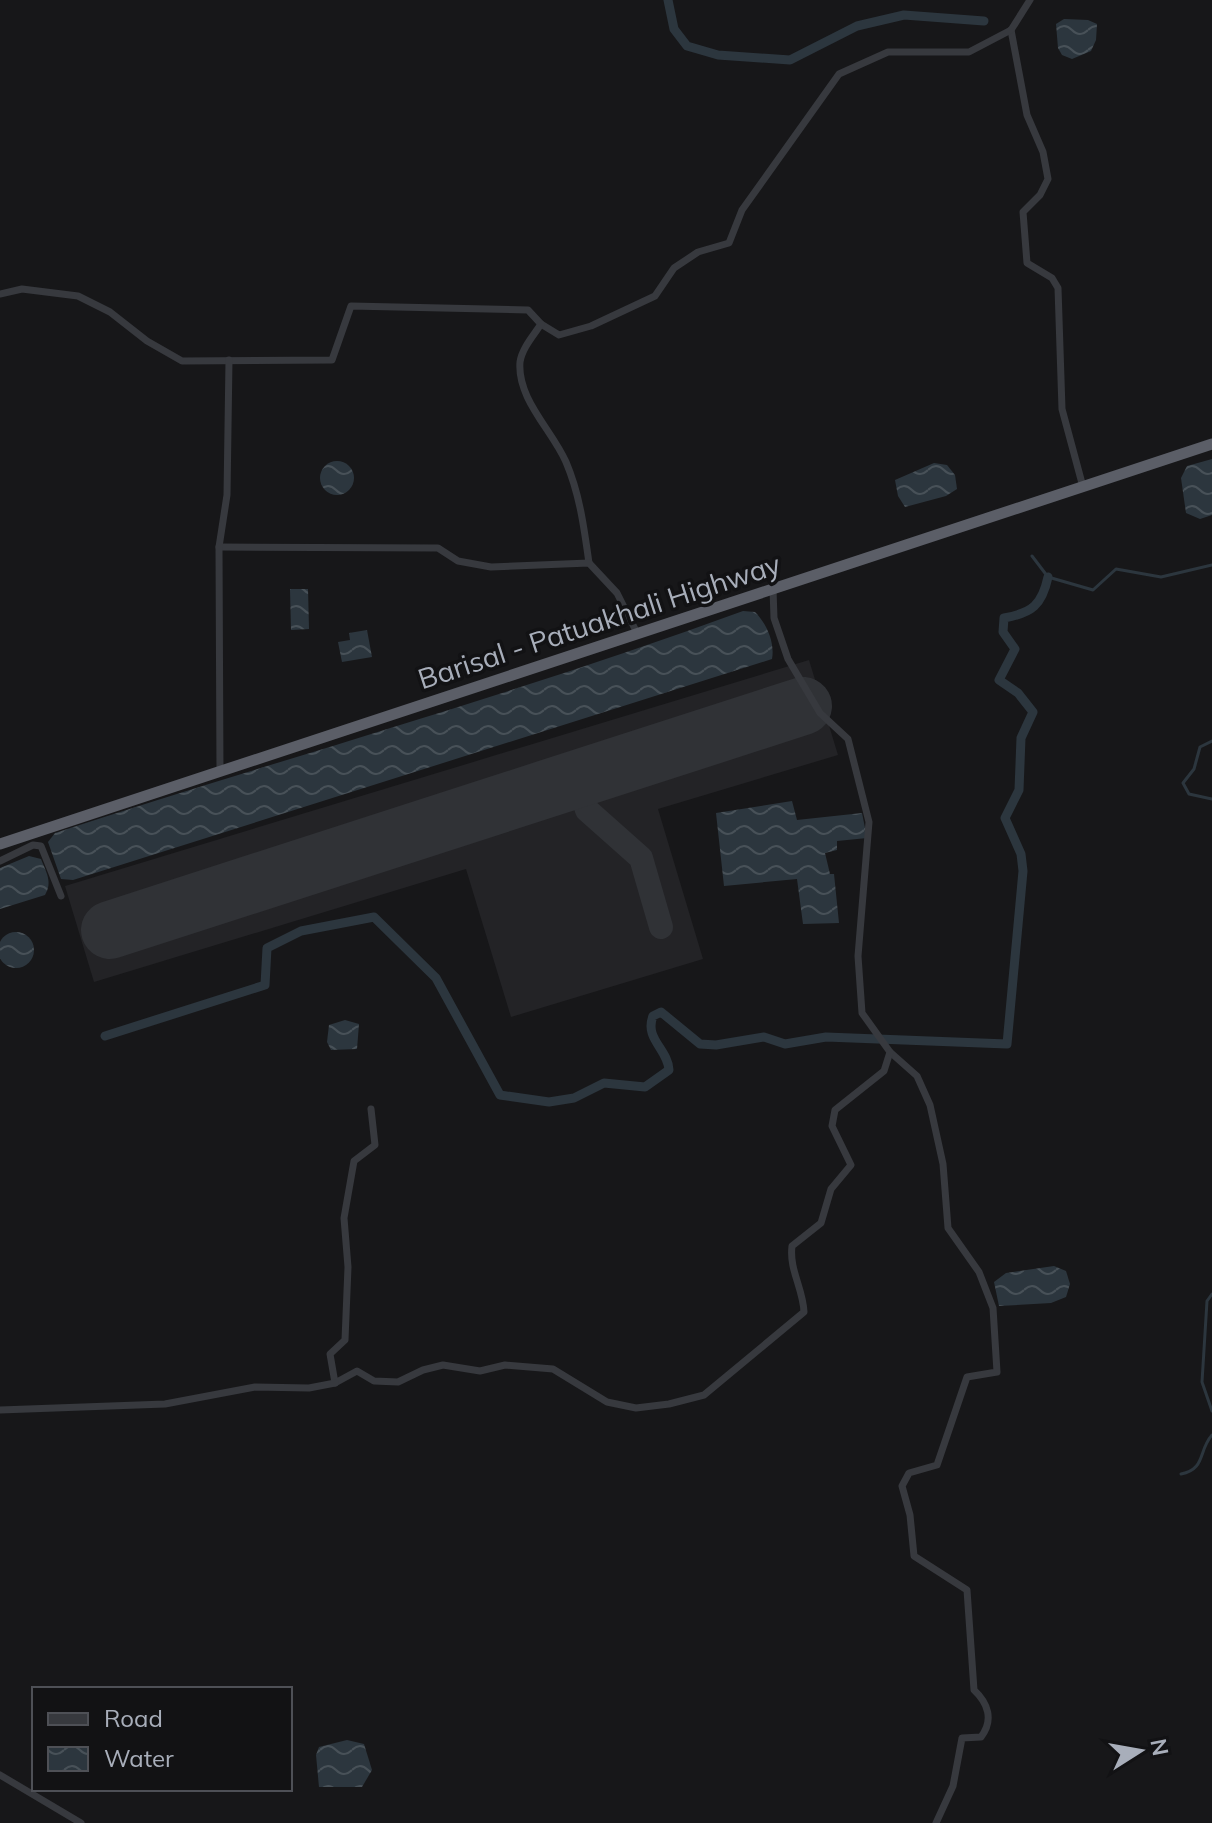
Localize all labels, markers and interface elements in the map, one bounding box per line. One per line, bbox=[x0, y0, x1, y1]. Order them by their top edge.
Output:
street label: Barisal - Patuakhali Highway bbox=[413, 546, 785, 696]
legend bbox=[32, 1687, 292, 1791]
text: Road bbox=[104, 1703, 163, 1733]
north arrow bbox=[1100, 1711, 1180, 1791]
text: N bbox=[1144, 1736, 1175, 1758]
text: Water bbox=[104, 1743, 174, 1773]

